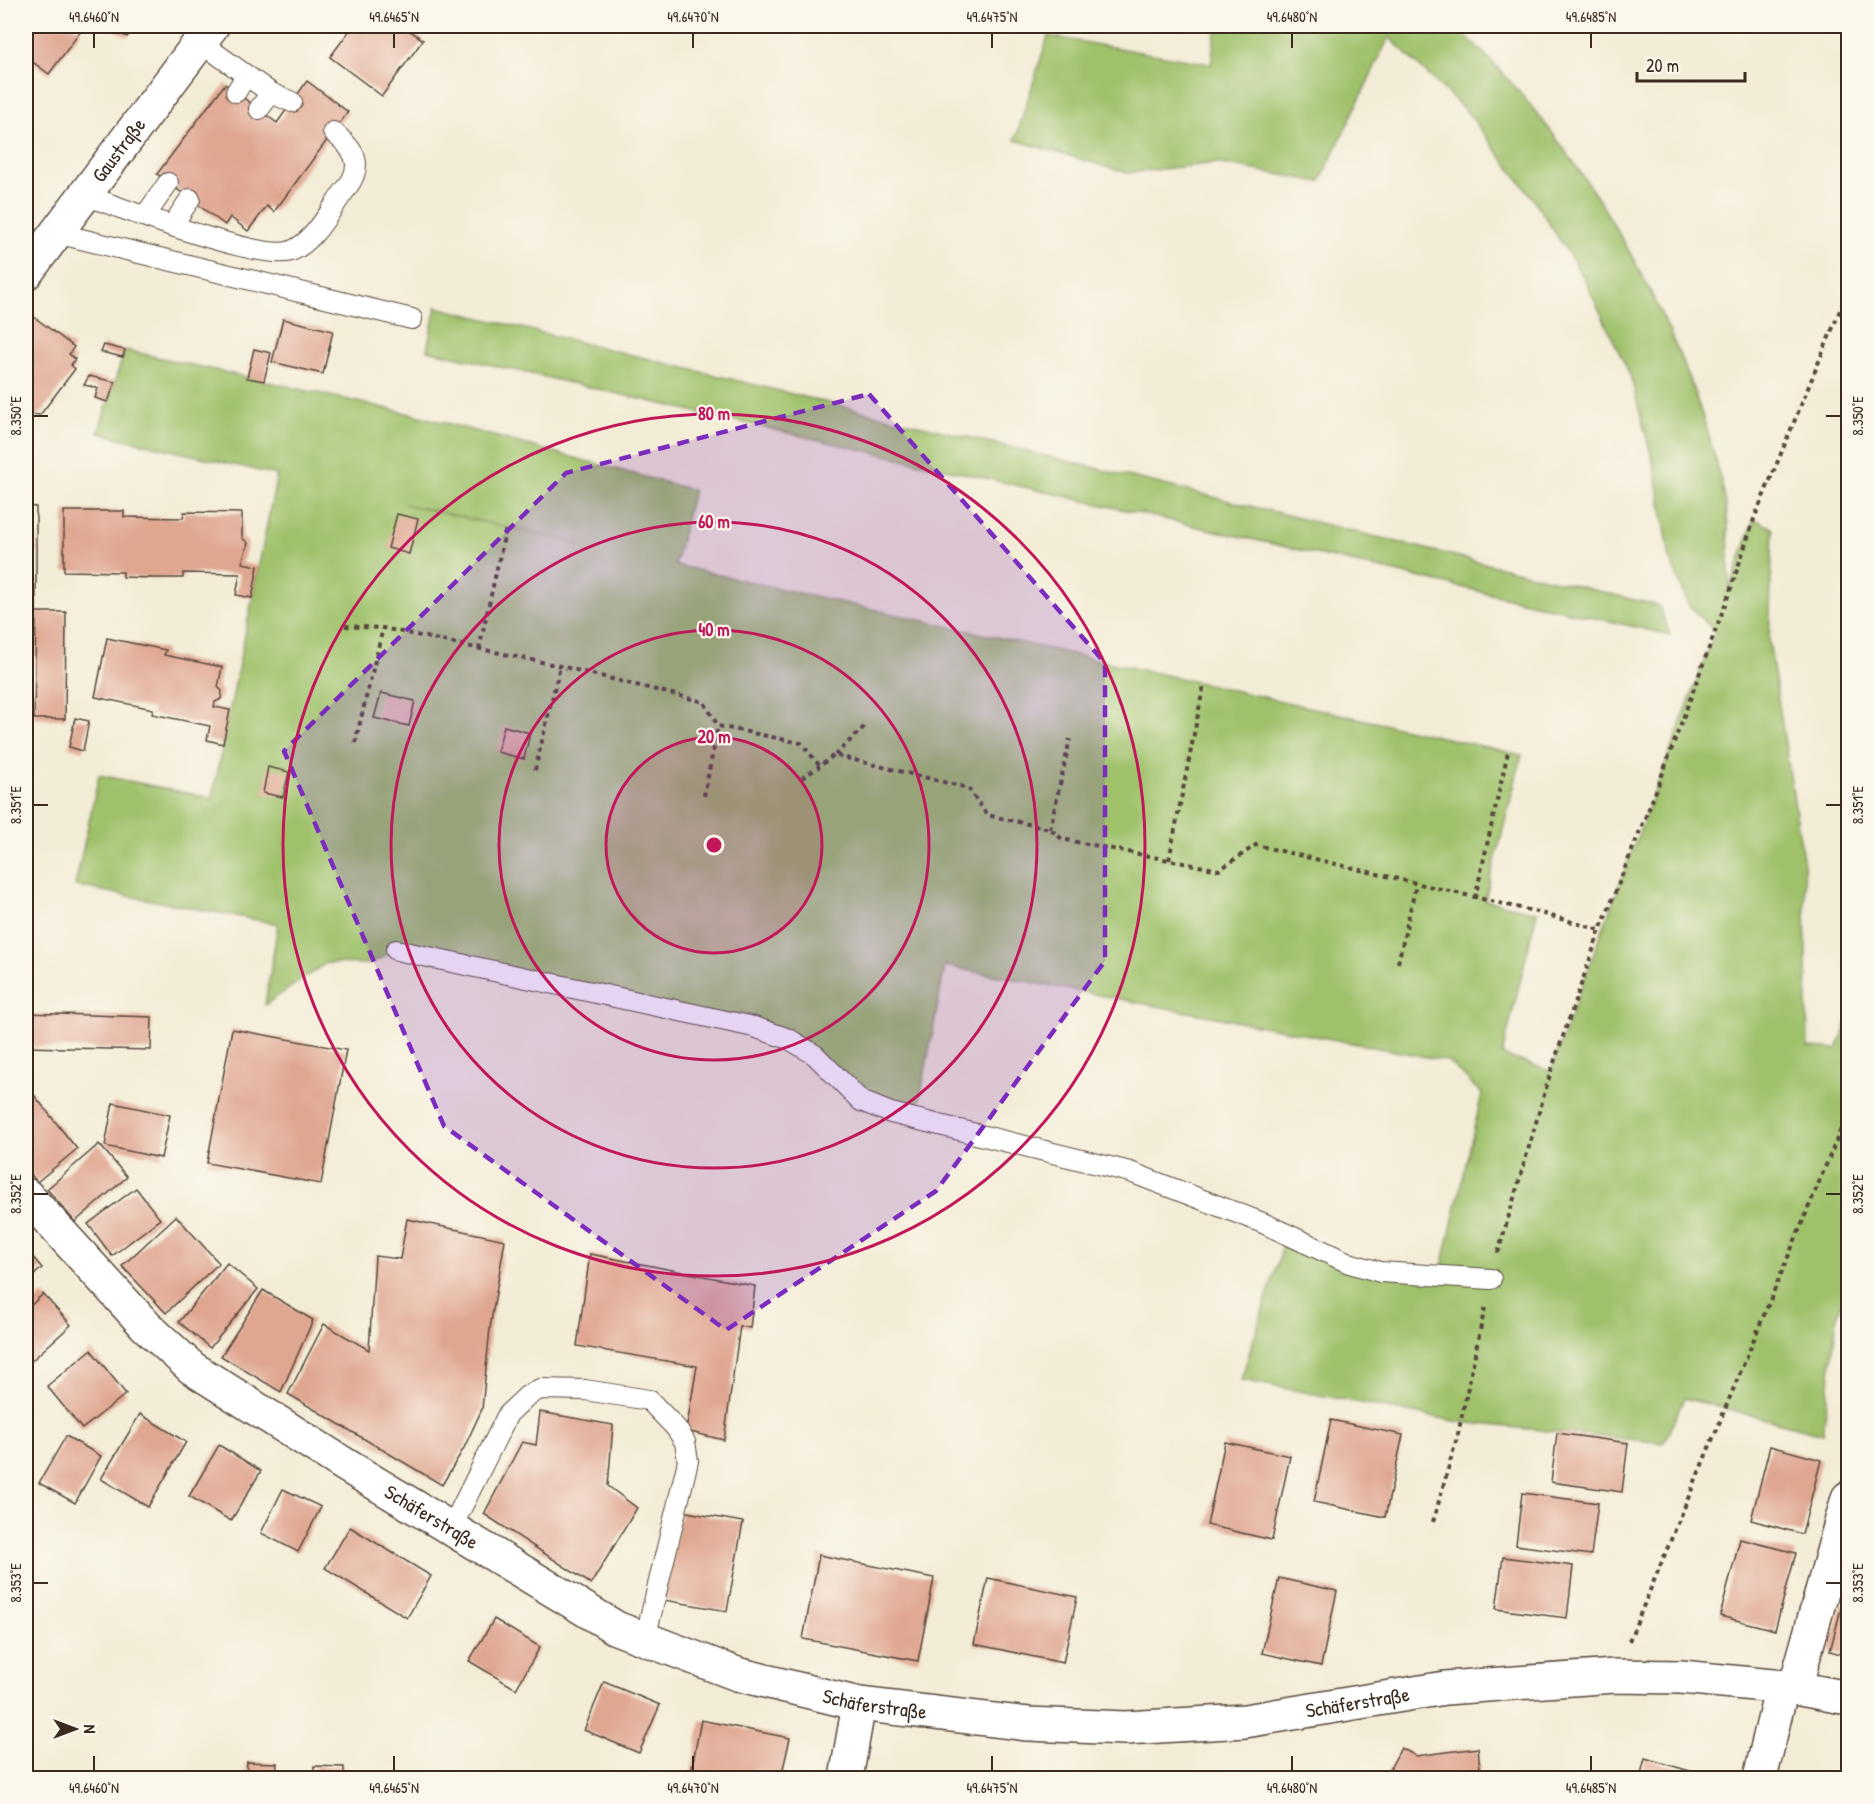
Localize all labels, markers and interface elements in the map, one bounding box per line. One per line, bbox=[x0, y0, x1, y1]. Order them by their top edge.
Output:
text: 49.6460°N bbox=[69, 6, 119, 27]
text: 49.6465°N bbox=[369, 6, 419, 27]
text: 49.6470°N bbox=[667, 6, 719, 27]
text: 49.6475°N bbox=[966, 6, 1018, 27]
text: 49.6480°N bbox=[1267, 6, 1317, 27]
text: 49.6485°N bbox=[1566, 6, 1616, 27]
scale bar bbox=[1637, 45, 1745, 83]
text: 20 m bbox=[1646, 53, 1679, 78]
street label: Gaustraße bbox=[85, 112, 151, 187]
text: 8.350°E bbox=[5, 396, 26, 436]
text: 8.350°E bbox=[1847, 396, 1868, 436]
text: 80 m bbox=[698, 401, 730, 426]
text: 60 m bbox=[698, 509, 730, 534]
text: 40 m bbox=[698, 617, 730, 642]
text: 20 m bbox=[698, 724, 730, 749]
text: 8.351°E bbox=[5, 785, 26, 824]
text: 8.351°E bbox=[1847, 785, 1868, 824]
centre of rings bbox=[704, 835, 724, 855]
text: 8.352°E bbox=[5, 1174, 26, 1214]
text: 8.352°E bbox=[1847, 1174, 1868, 1214]
street label: Schäferstraße bbox=[380, 1478, 484, 1555]
text: 8.353°E bbox=[5, 1563, 26, 1603]
text: 8.353°E bbox=[1847, 1563, 1868, 1603]
street label: Schäferstraße bbox=[1304, 1680, 1411, 1724]
street label: Schäferstraße bbox=[820, 1682, 928, 1725]
north arrow bbox=[45, 1699, 105, 1759]
text: N bbox=[79, 1725, 101, 1734]
text: 49.6460°N bbox=[69, 1777, 119, 1798]
text: 49.6465°N bbox=[369, 1777, 419, 1798]
text: 49.6470°N bbox=[667, 1777, 719, 1798]
text: 49.6475°N bbox=[966, 1777, 1018, 1798]
text: 49.6480°N bbox=[1267, 1777, 1317, 1798]
text: 49.6485°N bbox=[1566, 1777, 1616, 1798]

